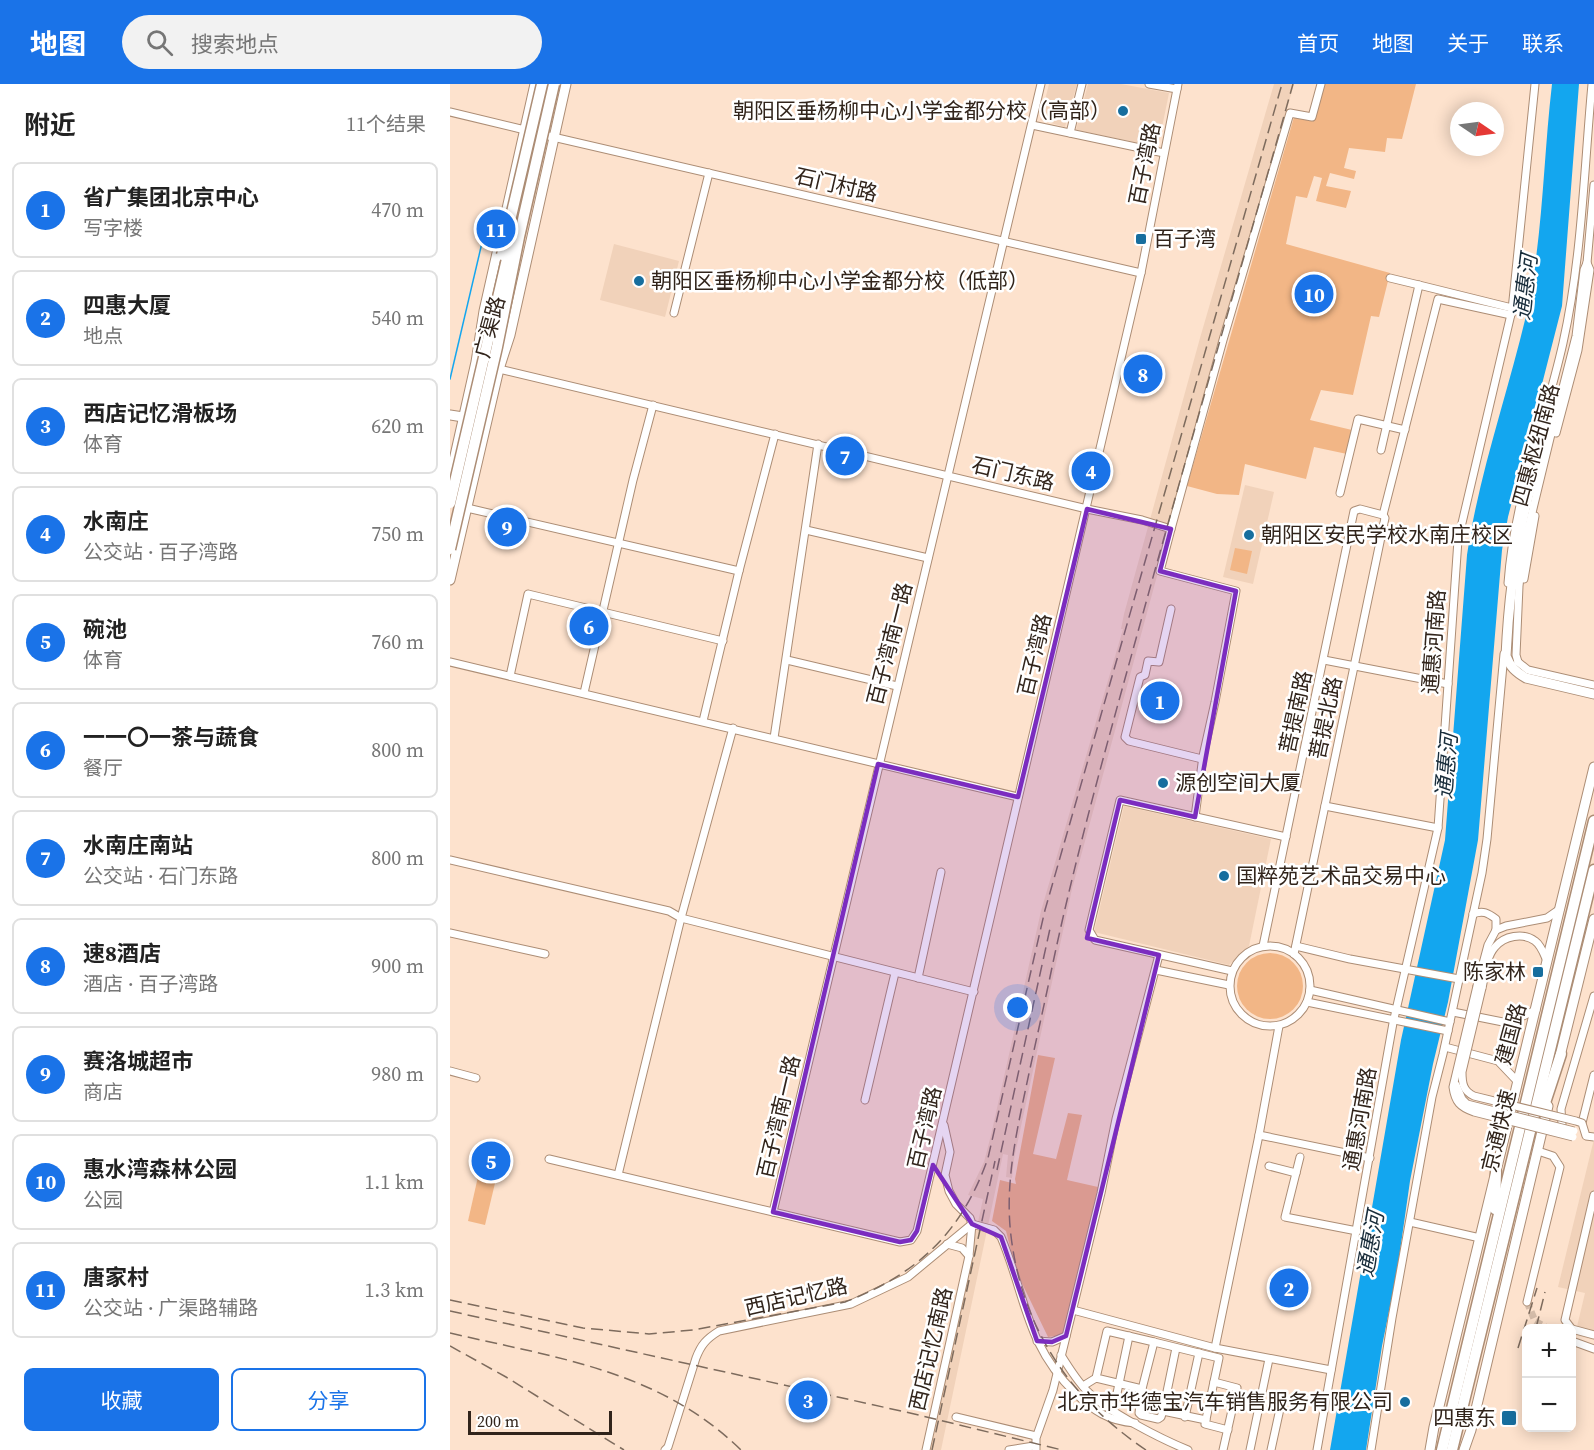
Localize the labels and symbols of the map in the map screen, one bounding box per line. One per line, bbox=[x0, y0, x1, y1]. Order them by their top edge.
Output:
place label: 朝阳区垂杨柳中心小学金都分校（高部） bbox=[733, 96, 1111, 125]
north arrow bbox=[1450, 102, 1504, 156]
marker: 朝阳区垂杨柳中心小学金都分校（高部） bbox=[1116, 104, 1130, 118]
street label: 百子湾路 bbox=[1122, 120, 1167, 208]
street label: 石门村路 bbox=[792, 161, 880, 208]
pin: 11 bbox=[476, 206, 516, 252]
place label: 百子湾 bbox=[1153, 224, 1216, 253]
marker: 百子湾 bbox=[1134, 232, 1148, 246]
water label: 通惠河 bbox=[1506, 248, 1544, 322]
place label: 朝阳区垂杨柳中心小学金都分校（低部） bbox=[651, 266, 1029, 295]
pin: 10 bbox=[1294, 272, 1334, 316]
marker: 朝阳区垂杨柳中心小学金都分校（低部） bbox=[632, 274, 646, 288]
street label: 广渠路 bbox=[467, 293, 512, 361]
pin: 8 bbox=[1124, 352, 1162, 396]
street label: 四惠枢纽南路 bbox=[1505, 380, 1566, 509]
pin: 7 bbox=[826, 434, 864, 478]
pin: 4 bbox=[1072, 448, 1110, 494]
street label: 石门东路 bbox=[969, 450, 1057, 497]
pin: 9 bbox=[488, 504, 526, 550]
place label: 朝阳区安民学校水南庄校区 bbox=[1261, 520, 1513, 549]
marker: 朝阳区安民学校水南庄校区 bbox=[1242, 528, 1256, 542]
street label: 百子湾南一路 bbox=[860, 579, 919, 709]
street label: 通惠河南路 bbox=[1415, 589, 1452, 695]
pin: 6 bbox=[570, 604, 608, 648]
street label: 百子湾路 bbox=[1011, 611, 1058, 699]
street label: 菩提南路 bbox=[1273, 668, 1318, 756]
street label: 菩提北路 bbox=[1303, 674, 1348, 762]
pin: 1 bbox=[1140, 678, 1180, 724]
water label: 通惠河 bbox=[1428, 728, 1464, 800]
place label: 源创空间大厦 bbox=[1175, 768, 1301, 797]
marker: 源创空间大厦 bbox=[1156, 776, 1170, 790]
place label: 国粹苑艺术品交易中心 bbox=[1236, 861, 1446, 890]
marker: 国粹苑艺术品交易中心 bbox=[1217, 869, 1231, 883]
place label: 陈家林 bbox=[1463, 957, 1526, 986]
marker: 陈家林 bbox=[1531, 965, 1545, 979]
your location bbox=[1003, 993, 1032, 1022]
street label: 建国路 bbox=[1488, 1000, 1533, 1068]
street label: 百子湾南一路 bbox=[750, 1052, 807, 1182]
street label: 通惠河南路 bbox=[1336, 1065, 1383, 1173]
street label: 百子湾路 bbox=[901, 1084, 948, 1172]
street label: 京通快速 bbox=[1474, 1087, 1523, 1175]
pin: 5 bbox=[472, 1138, 510, 1184]
water label: 通惠河 bbox=[1349, 1205, 1391, 1279]
pin: 2 bbox=[1270, 1266, 1308, 1310]
street label: 西店记忆路 bbox=[741, 1271, 850, 1322]
street label: 西店记忆南路 bbox=[902, 1284, 959, 1414]
pin: 3 bbox=[788, 1378, 828, 1422]
place label: 北京市华德宝汽车销售服务有限公司 bbox=[1057, 1387, 1393, 1416]
marker: 北京市华德宝汽车销售服务有限公司 bbox=[1398, 1395, 1412, 1409]
place label: 四惠东 bbox=[1433, 1403, 1496, 1432]
scale bar bbox=[468, 1408, 612, 1436]
marker: 四惠东 bbox=[1500, 1409, 1518, 1427]

